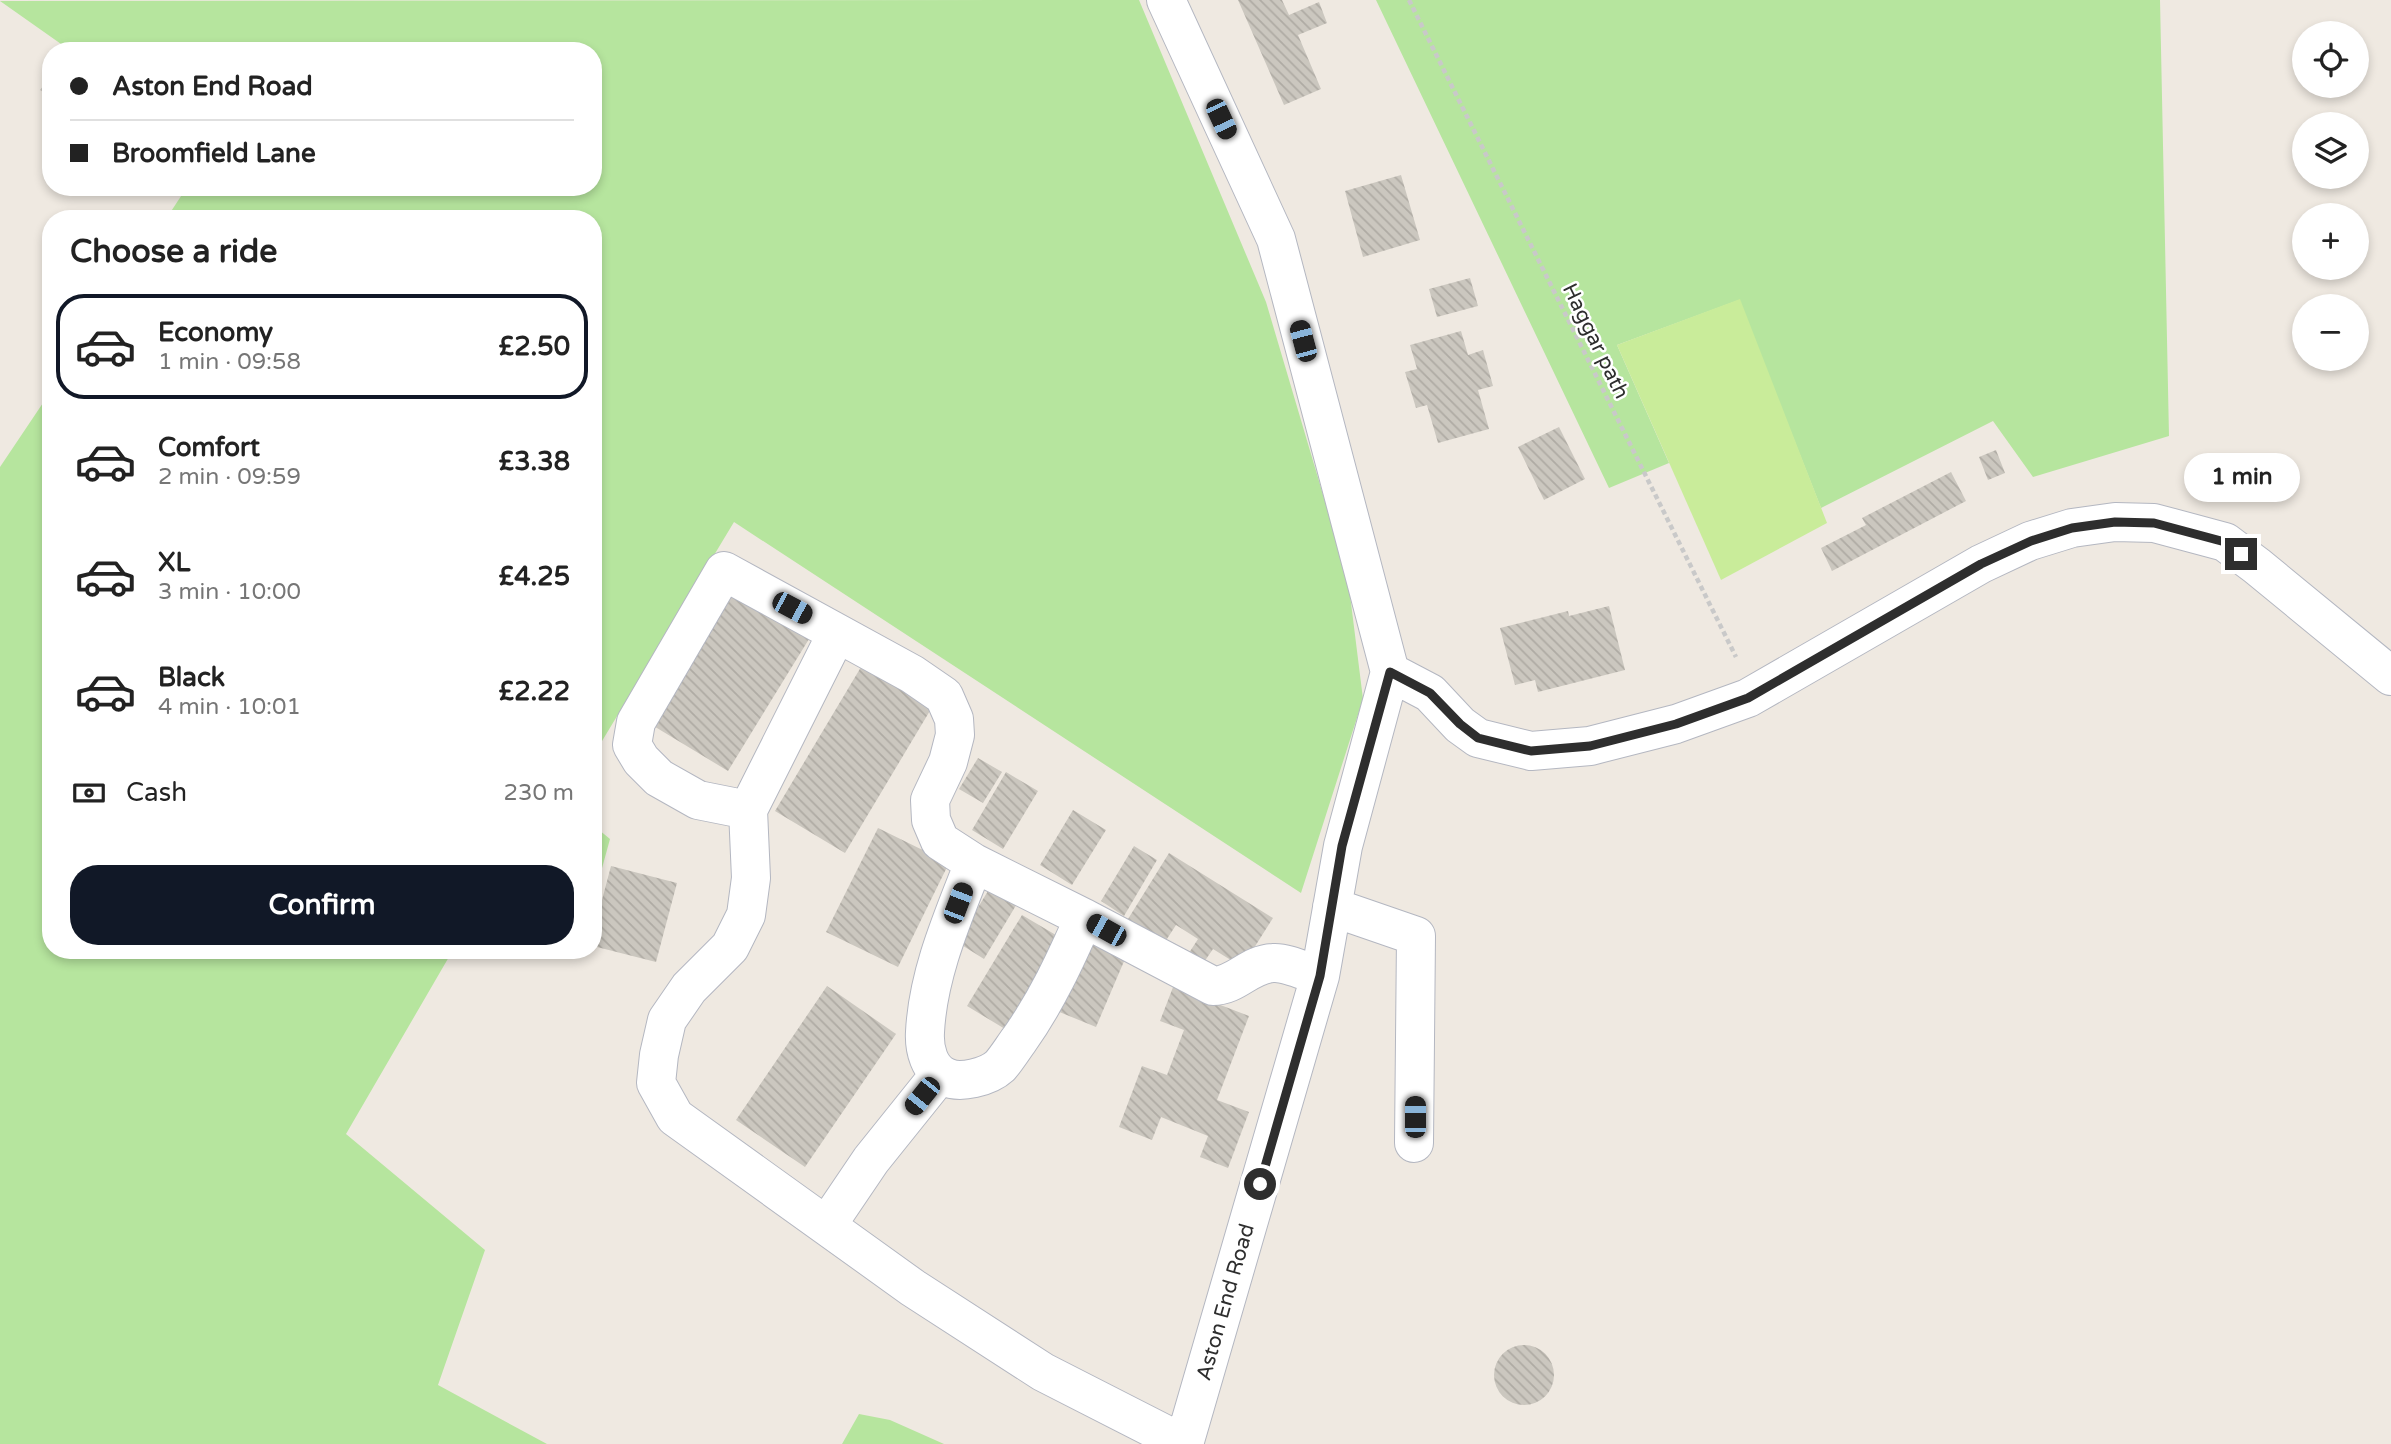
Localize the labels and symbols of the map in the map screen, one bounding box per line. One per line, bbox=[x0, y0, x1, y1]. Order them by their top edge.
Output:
car bbox=[1203, 96, 1240, 142]
street label: Haggar path bbox=[1557, 280, 1634, 403]
car bbox=[1288, 318, 1319, 364]
callout: 1 min bbox=[2183, 452, 2299, 502]
route end bbox=[2225, 538, 2257, 570]
car bbox=[769, 589, 816, 627]
car bbox=[941, 880, 976, 926]
car bbox=[1083, 911, 1130, 949]
car bbox=[901, 1073, 944, 1119]
car bbox=[1405, 1096, 1426, 1138]
route start bbox=[1244, 1168, 1276, 1200]
street label: Aston End Road bbox=[1191, 1221, 1260, 1383]

